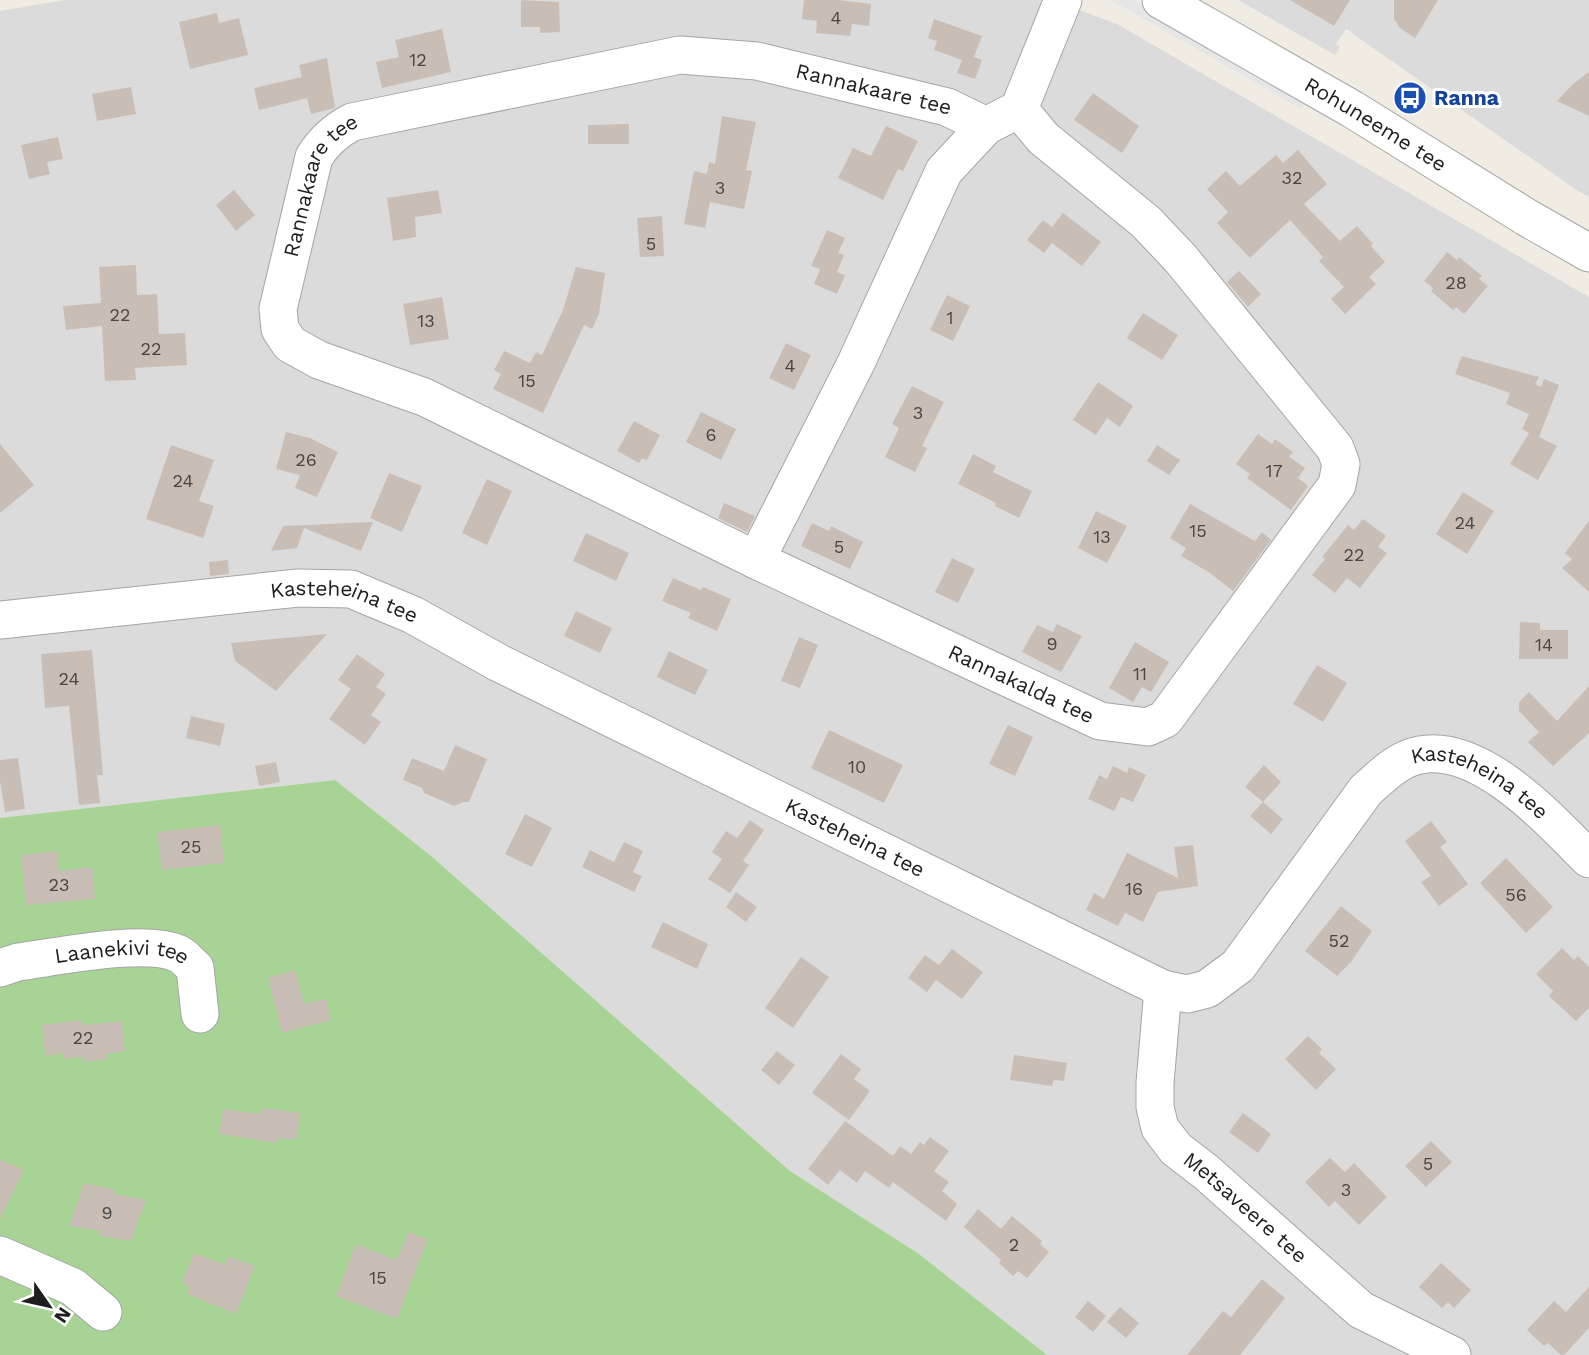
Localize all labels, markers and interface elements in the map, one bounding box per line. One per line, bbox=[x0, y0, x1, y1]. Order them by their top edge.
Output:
house number: 4 bbox=[831, 7, 842, 28]
house number: 12 bbox=[409, 49, 427, 70]
street label: Rannakaare tee bbox=[793, 58, 954, 120]
street label: Rohuneeme tee bbox=[1300, 72, 1451, 177]
bus stop icon: Ranna bbox=[1391, 79, 1429, 117]
place label: Ranna bbox=[1434, 85, 1500, 110]
street label: Rannakaare tee bbox=[278, 108, 362, 259]
house number: 32 bbox=[1282, 167, 1303, 188]
house number: 3 bbox=[715, 177, 725, 198]
house number: 5 bbox=[646, 233, 656, 254]
house number: 28 bbox=[1445, 272, 1467, 293]
house number: 22 bbox=[110, 304, 131, 325]
house number: 1 bbox=[946, 307, 954, 328]
house number: 13 bbox=[417, 310, 435, 331]
house number: 22 bbox=[141, 338, 162, 359]
house number: 4 bbox=[785, 355, 796, 376]
house number: 15 bbox=[518, 370, 536, 391]
house number: 3 bbox=[913, 402, 923, 423]
house number: 6 bbox=[706, 424, 716, 445]
house number: 26 bbox=[295, 449, 317, 470]
house number: 17 bbox=[1265, 460, 1283, 481]
house number: 24 bbox=[173, 470, 193, 491]
house number: 24 bbox=[1455, 512, 1475, 533]
house number: 15 bbox=[1189, 520, 1207, 541]
house number: 13 bbox=[1093, 526, 1111, 547]
house number: 5 bbox=[834, 536, 844, 557]
house number: 22 bbox=[1344, 544, 1365, 565]
street label: Kasteheina tee bbox=[269, 575, 422, 628]
house number: 9 bbox=[1046, 633, 1058, 654]
house number: 14 bbox=[1535, 634, 1553, 655]
street label: Rannakalda tee bbox=[944, 639, 1098, 728]
house number: 11 bbox=[1133, 663, 1147, 684]
house number: 24 bbox=[59, 668, 79, 689]
street label: Kasteheina tee bbox=[1408, 741, 1554, 824]
house number: 10 bbox=[848, 756, 866, 777]
street label: Kasteheina tee bbox=[781, 793, 929, 882]
house number: 25 bbox=[181, 836, 201, 857]
house number: 23 bbox=[49, 874, 70, 895]
house number: 16 bbox=[1125, 878, 1143, 899]
house number: 56 bbox=[1505, 884, 1527, 905]
house number: 52 bbox=[1329, 930, 1349, 951]
street label: Laanekivi tee bbox=[53, 935, 195, 969]
house number: 22 bbox=[73, 1027, 94, 1048]
street label: Metsaveere tee bbox=[1179, 1146, 1313, 1268]
house number: 5 bbox=[1423, 1153, 1433, 1174]
house number: 3 bbox=[1341, 1179, 1351, 1200]
house number: 9 bbox=[101, 1202, 113, 1223]
house number: 2 bbox=[1009, 1234, 1019, 1255]
house number: 15 bbox=[369, 1267, 387, 1288]
north arrow bbox=[14, 1271, 84, 1341]
text: N bbox=[49, 1303, 76, 1327]

